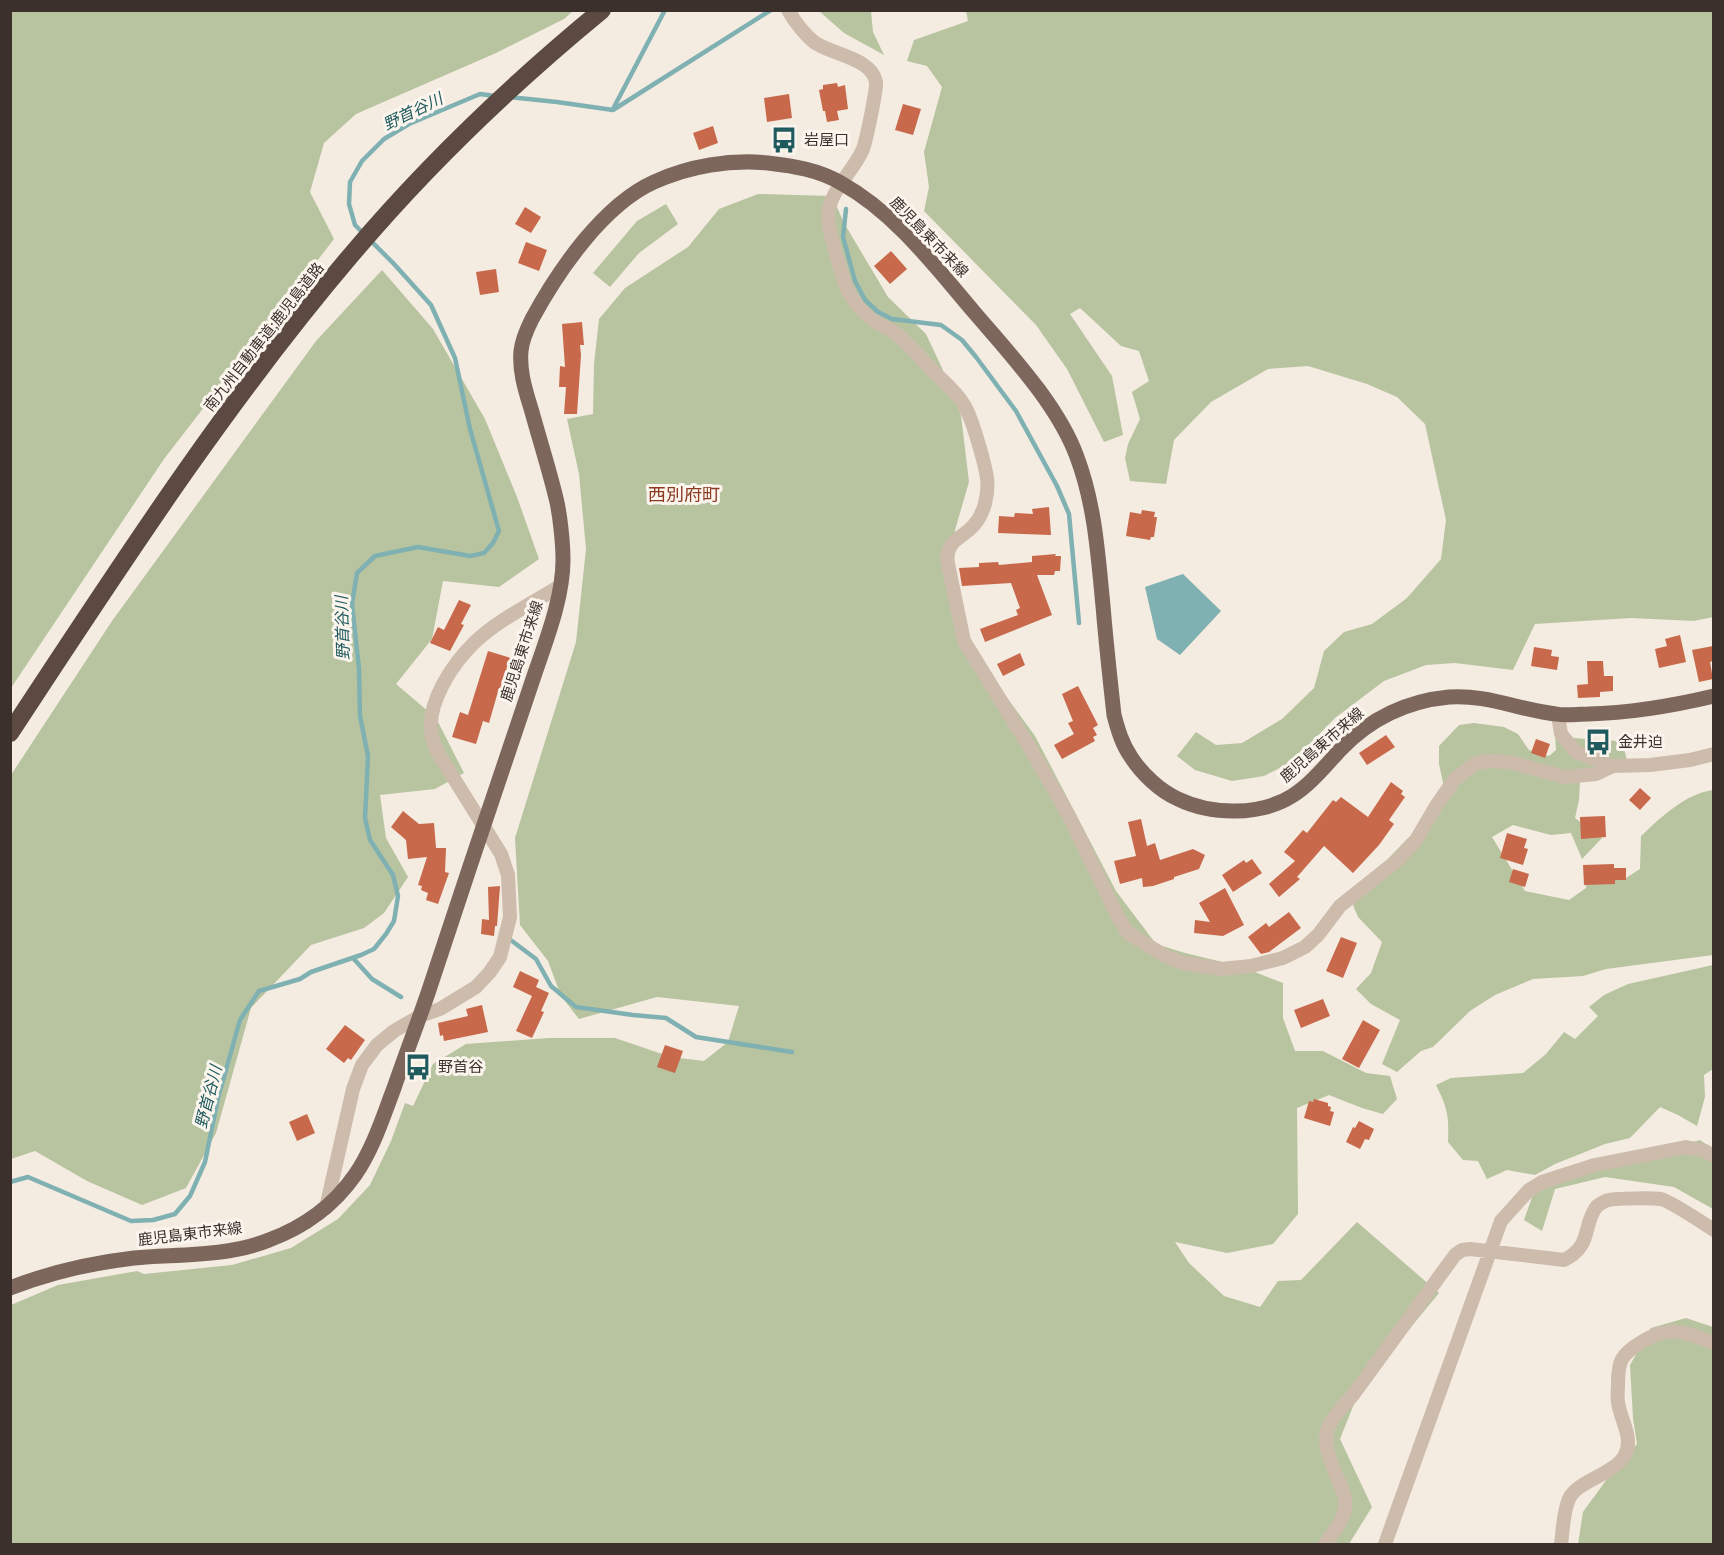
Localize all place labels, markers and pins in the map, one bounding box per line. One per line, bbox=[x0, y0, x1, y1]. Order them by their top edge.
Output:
bus stop icon: 岩屋口 bbox=[769, 125, 799, 155]
place label: 岩屋口 bbox=[804, 131, 849, 149]
bus stop icon: 金井迫 bbox=[1583, 727, 1613, 757]
place label: 金井迫 bbox=[1618, 733, 1663, 751]
bus stop icon: 野首谷 bbox=[403, 1052, 433, 1082]
place label: 野首谷 bbox=[438, 1058, 483, 1076]

